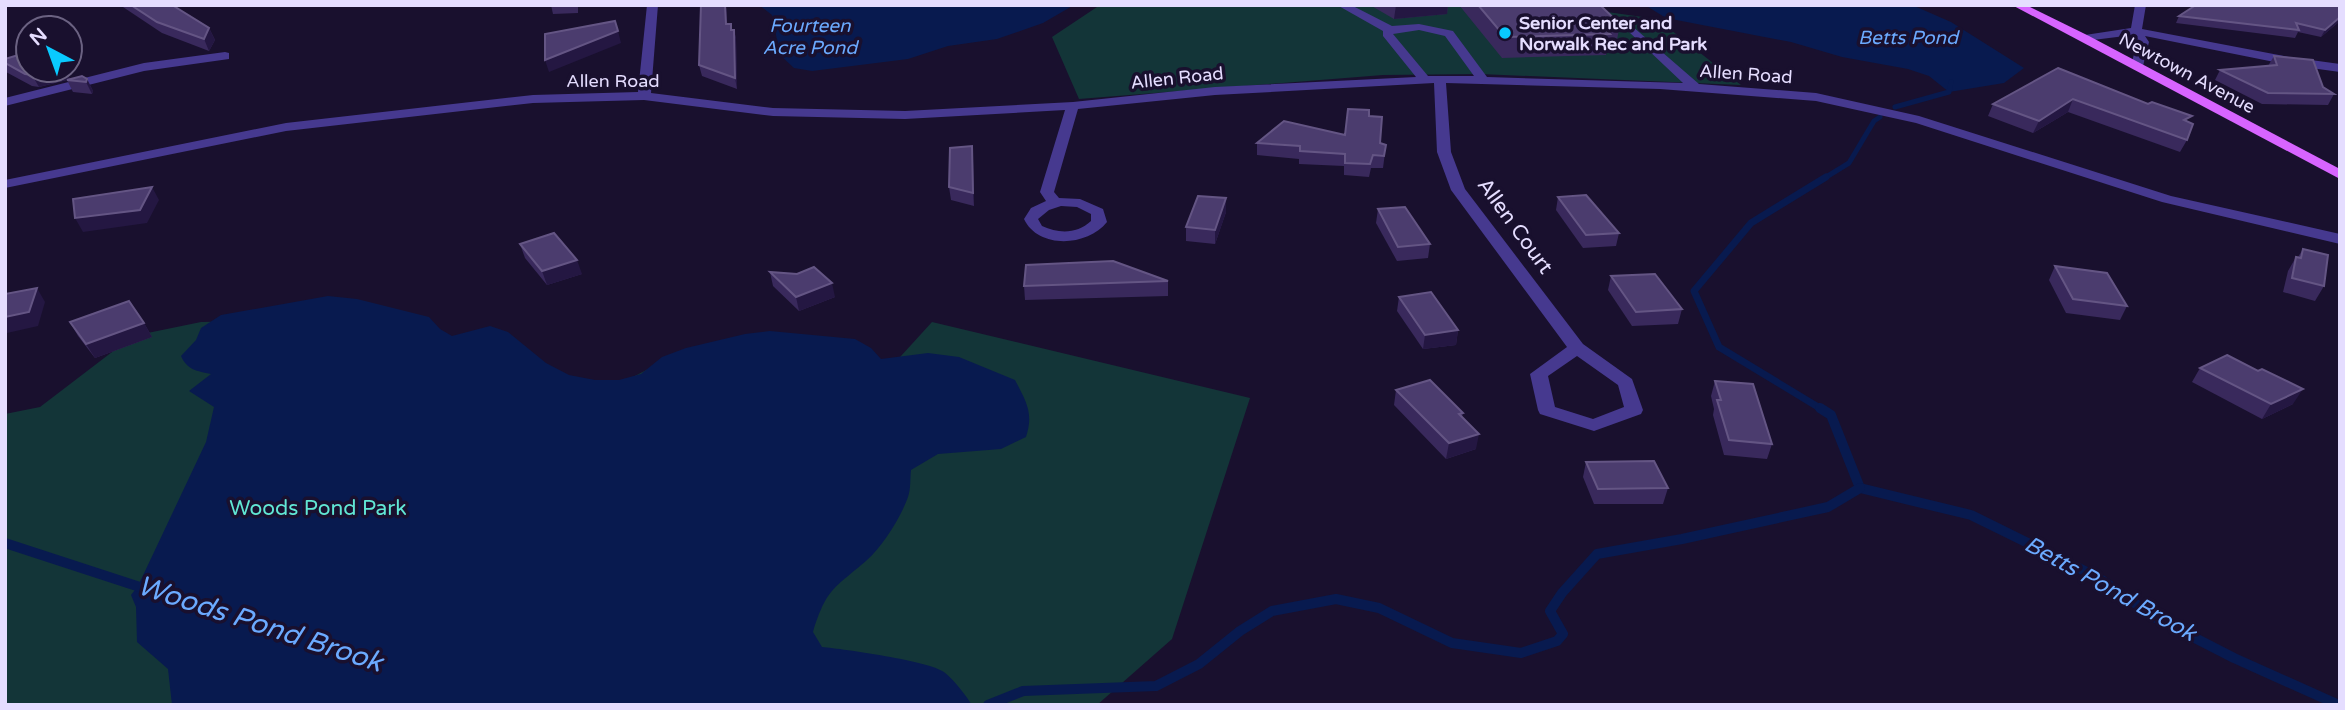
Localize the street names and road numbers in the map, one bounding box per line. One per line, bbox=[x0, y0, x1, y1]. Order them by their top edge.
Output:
street label: Newtown Avenue bbox=[2115, 28, 2259, 118]
street label: Allen Road bbox=[1699, 60, 1793, 88]
street label: Allen Road bbox=[1129, 62, 1225, 94]
street label: Allen Road bbox=[566, 70, 660, 92]
street label: Allen Court bbox=[1472, 173, 1558, 279]

